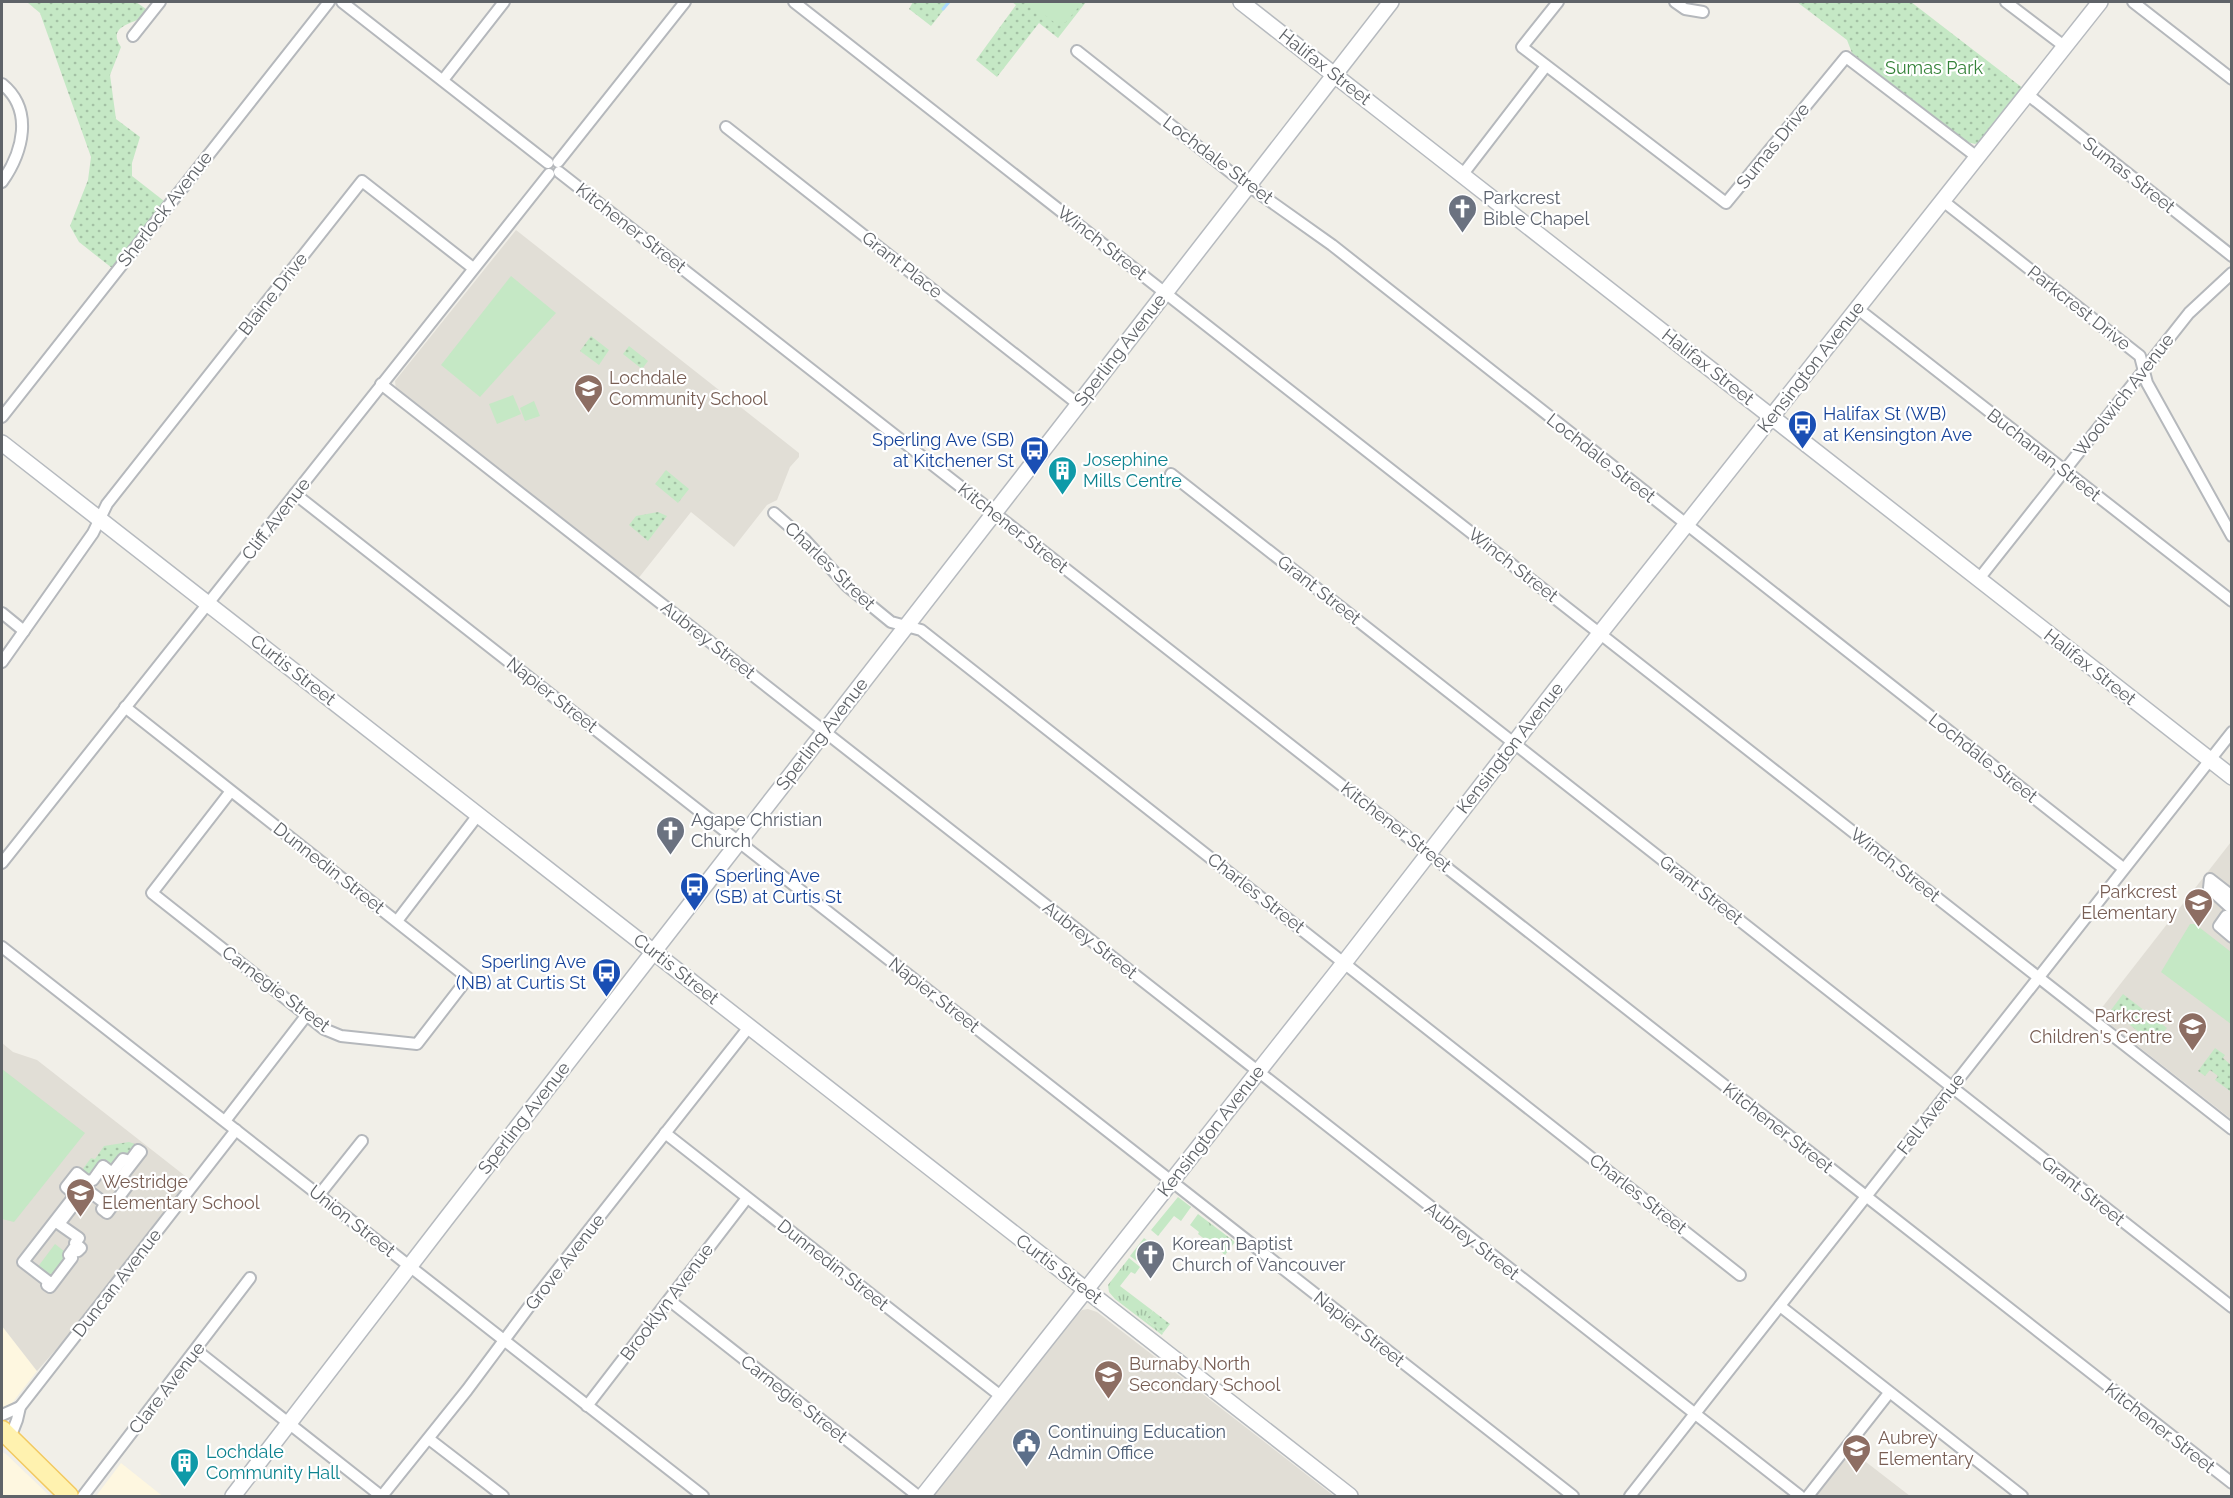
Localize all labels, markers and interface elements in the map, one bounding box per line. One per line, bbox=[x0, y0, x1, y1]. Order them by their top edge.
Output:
street label: Halifax Street bbox=[1275, 24, 1376, 109]
park label: Sumas Park bbox=[1885, 57, 1983, 78]
street label: Sumas Drive bbox=[1732, 98, 1814, 193]
street label: Lochdale Street bbox=[1159, 111, 1277, 208]
street label: Sumas Street bbox=[2079, 132, 2180, 217]
street label: Sherlock Avenue bbox=[113, 147, 216, 271]
street label: Kitchener Street bbox=[572, 178, 690, 277]
place label: Parkcrest Bible Chapel bbox=[1483, 187, 1589, 229]
church icon: Parkcrest Bible Chapel bbox=[1446, 192, 1478, 234]
street label: Winch Street bbox=[1053, 201, 1151, 284]
street label: Grant Place bbox=[858, 227, 947, 303]
street label: Blaine Drive bbox=[234, 248, 312, 339]
street label: Parkcrest Drive bbox=[2024, 261, 2135, 355]
street label: Sperling Avenue bbox=[1069, 289, 1170, 410]
street label: Kensington Avenue bbox=[1753, 297, 1869, 436]
street label: Halifax Street bbox=[1658, 324, 1759, 409]
street label: Woolwich Avenue bbox=[2069, 329, 2178, 460]
place label: Lochdale Community School bbox=[609, 367, 768, 409]
school or university icon: Lochdale Community School bbox=[572, 372, 604, 414]
place label: Halifax St (WB) at Kensington Ave bbox=[1823, 403, 1973, 445]
street label: Buchanan Street bbox=[1983, 404, 2105, 505]
bus stop icon: Halifax St (WB) at Kensington Ave bbox=[1786, 408, 1818, 450]
street label: Lochdale Street bbox=[1543, 409, 1660, 507]
place label: Sperling Ave (SB) at Kitchener St bbox=[872, 429, 1014, 471]
bus stop icon: Sperling Ave (SB) at Kitchener St bbox=[1019, 434, 1051, 476]
place label: Josephine Mills Centre bbox=[1083, 449, 1182, 491]
building icon: Josephine Mills Centre bbox=[1046, 454, 1078, 496]
street label: Cliff Avenue bbox=[237, 473, 314, 564]
street label: Kitchener Street bbox=[954, 478, 1072, 577]
street label: Charles Street bbox=[781, 517, 880, 614]
street label: Winch Street bbox=[1464, 523, 1562, 606]
street label: Grant Street bbox=[1273, 551, 1365, 629]
street label: Aubrey Street bbox=[657, 596, 760, 683]
street label: Halifax Street bbox=[2040, 624, 2141, 709]
street label: Curtis Street bbox=[246, 630, 340, 709]
street label: Napier Street bbox=[503, 653, 602, 737]
street label: Sperling Avenue bbox=[771, 673, 872, 794]
street label: Kensington Avenue bbox=[1452, 678, 1568, 817]
street label: Lochdale Street bbox=[1925, 709, 2042, 807]
street label: Kitchener Street bbox=[1337, 777, 1455, 876]
place label: Agape Christian Church bbox=[691, 809, 822, 851]
church icon: Agape Christian Church bbox=[654, 814, 686, 856]
street label: Dunnedin Street bbox=[270, 818, 389, 918]
street label: Winch Street bbox=[1846, 823, 1944, 906]
street label: Charles Street bbox=[1203, 848, 1309, 937]
street label: Grant Street bbox=[1655, 851, 1747, 929]
place label: Sperling Ave (SB) at Curtis St bbox=[715, 865, 842, 907]
bus stop icon: Sperling Ave (SB) at Curtis St bbox=[678, 870, 710, 912]
place label: Parkcrest Elementary bbox=[2081, 881, 2177, 923]
school or university icon: Parkcrest Elementary bbox=[2182, 886, 2214, 928]
street label: Aubrey Street bbox=[1039, 896, 1142, 983]
street label: Curtis Street bbox=[629, 929, 723, 1008]
street label: Carnegie Street bbox=[218, 941, 334, 1036]
place label: Sperling Ave (NB) at Curtis St bbox=[456, 951, 586, 993]
street label: Napier Street bbox=[885, 953, 984, 1037]
bus stop icon: Sperling Ave (NB) at Curtis St bbox=[591, 956, 623, 998]
place label: Parkcrest Children's Centre bbox=[2030, 1005, 2172, 1047]
school or university icon: Parkcrest Children's Centre bbox=[2177, 1010, 2209, 1052]
street label: Sperling Avenue bbox=[473, 1057, 574, 1178]
street label: Kensington Avenue bbox=[1153, 1061, 1269, 1200]
street label: Fell Avenue bbox=[1892, 1069, 1969, 1158]
street label: Kitchener Street bbox=[1719, 1078, 1837, 1177]
street label: Charles Street bbox=[1585, 1149, 1691, 1238]
street label: Grant Street bbox=[2037, 1152, 2129, 1230]
place label: Westridge Elementary School bbox=[102, 1171, 260, 1213]
school or university icon: Westridge Elementary School bbox=[65, 1176, 97, 1218]
street label: Union Street bbox=[305, 1180, 400, 1261]
street label: Aubrey Street bbox=[1421, 1197, 1524, 1284]
street label: Grove Avenue bbox=[521, 1209, 609, 1314]
street label: Dunnedin Street bbox=[774, 1215, 893, 1315]
street label: Duncan Avenue bbox=[68, 1224, 166, 1341]
street label: Curtis Street bbox=[1012, 1229, 1107, 1308]
place label: Korean Baptist Church of Vancouver bbox=[1172, 1233, 1346, 1275]
church icon: Korean Baptist Church of Vancouver bbox=[1135, 1238, 1167, 1280]
street label: Brooklyn Avenue bbox=[616, 1239, 718, 1364]
street label: Napier Street bbox=[1310, 1287, 1409, 1371]
street label: Clare Avenue bbox=[124, 1337, 209, 1438]
street label: Carnegie Street bbox=[737, 1350, 852, 1447]
place label: Burnaby North Secondary School bbox=[1129, 1353, 1280, 1395]
school or university icon: Burnaby North Secondary School bbox=[1092, 1358, 1124, 1400]
street label: Kitchener Street bbox=[2101, 1378, 2219, 1477]
place label: Continuing Education Admin Office bbox=[1048, 1421, 1226, 1463]
public building icon: Continuing Education Admin Office bbox=[1011, 1426, 1043, 1468]
place label: Aubrey Elementary bbox=[1878, 1427, 1974, 1469]
school or university icon: Aubrey Elementary bbox=[1841, 1432, 1873, 1474]
place label: Lochdale Community Hall bbox=[206, 1441, 340, 1483]
building icon: Lochdale Community Hall bbox=[169, 1446, 201, 1488]

